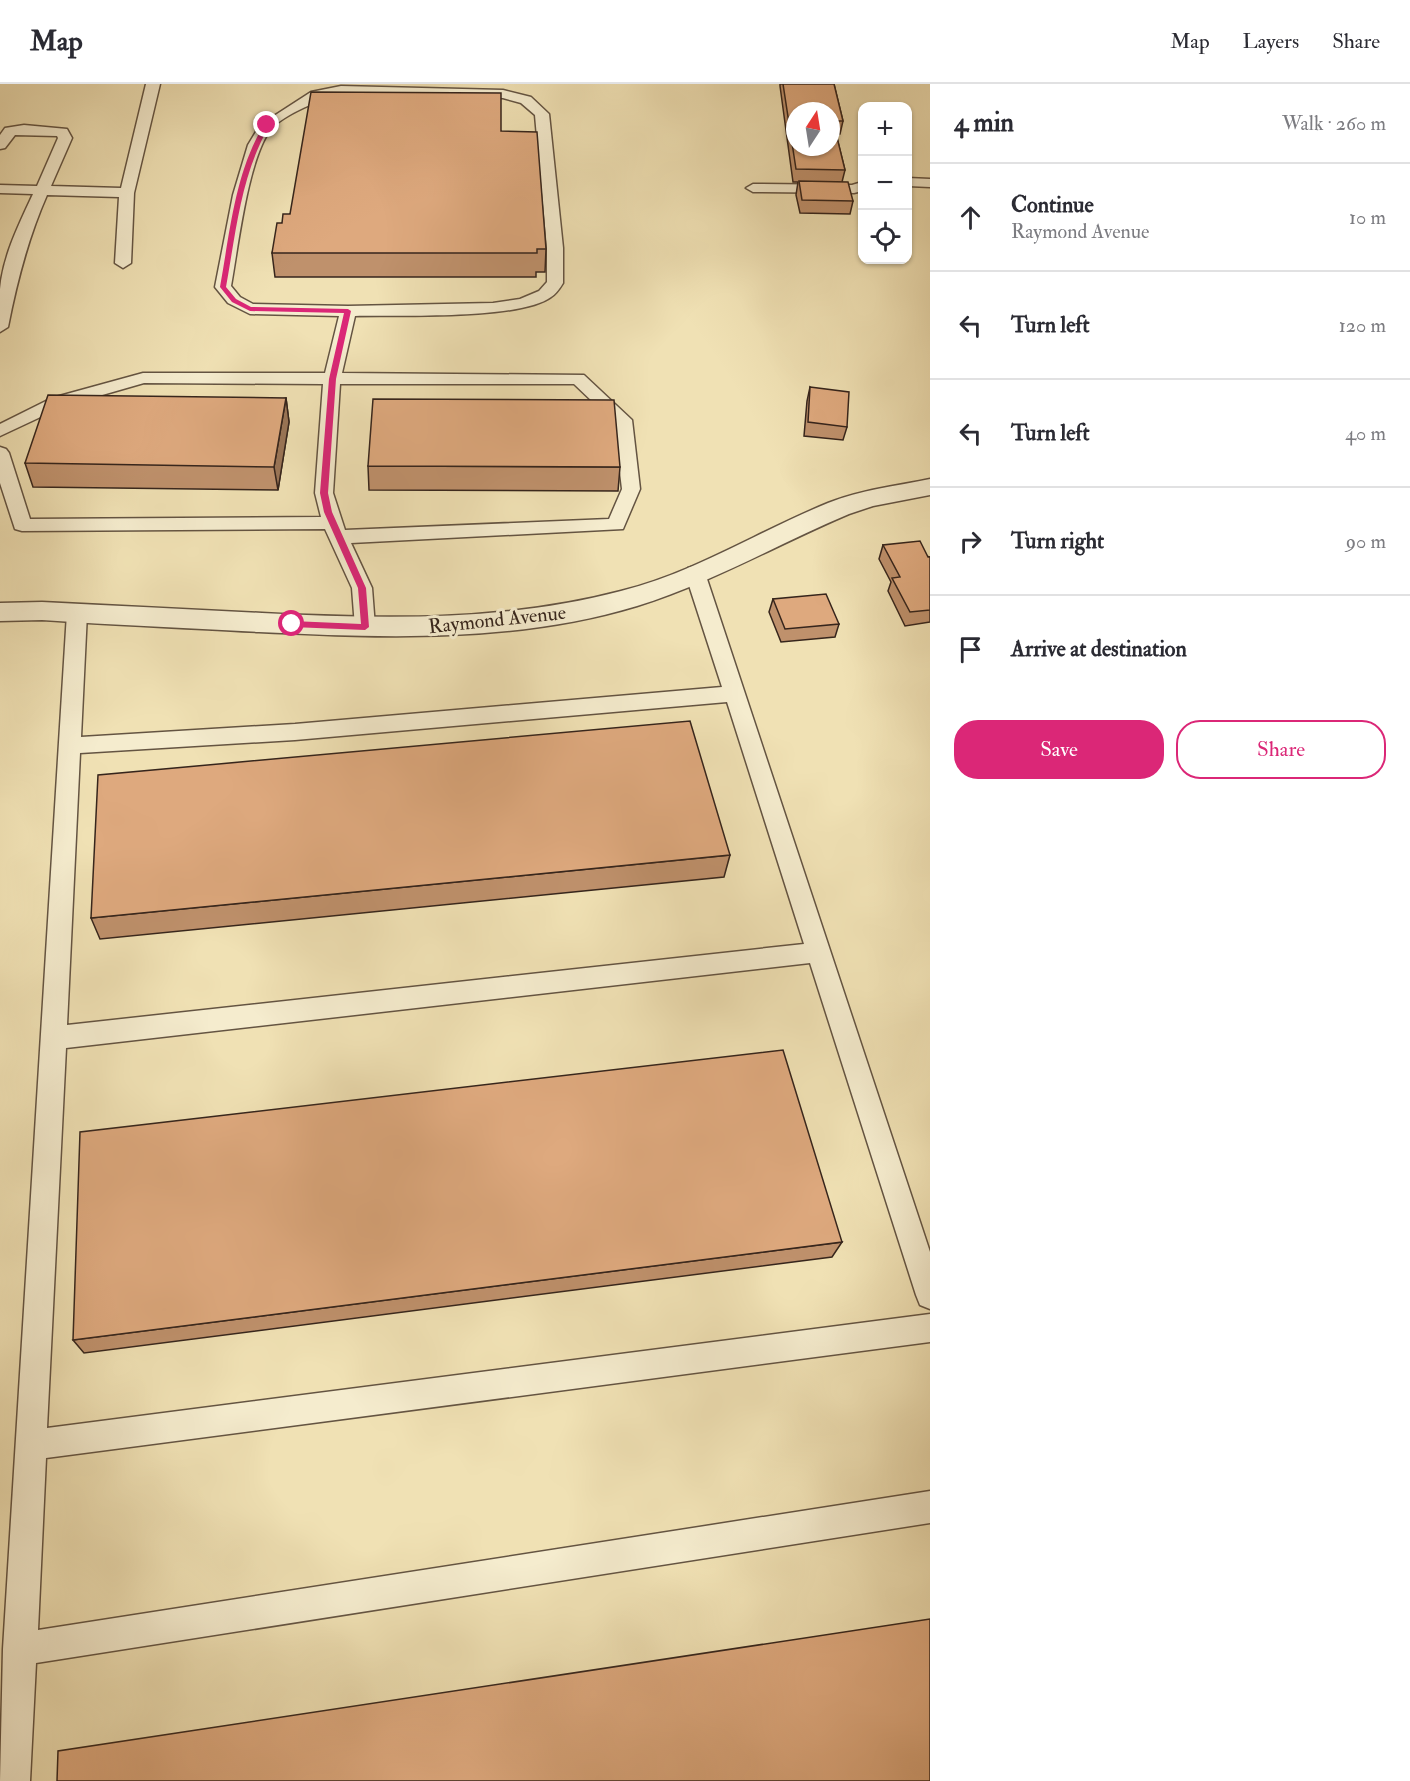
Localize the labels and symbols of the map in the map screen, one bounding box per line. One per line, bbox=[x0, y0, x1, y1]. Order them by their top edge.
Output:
north arrow bbox=[786, 102, 840, 156]
route end bbox=[253, 111, 279, 137]
street label: Raymond Avenue bbox=[427, 600, 567, 639]
route start bbox=[278, 610, 304, 636]

